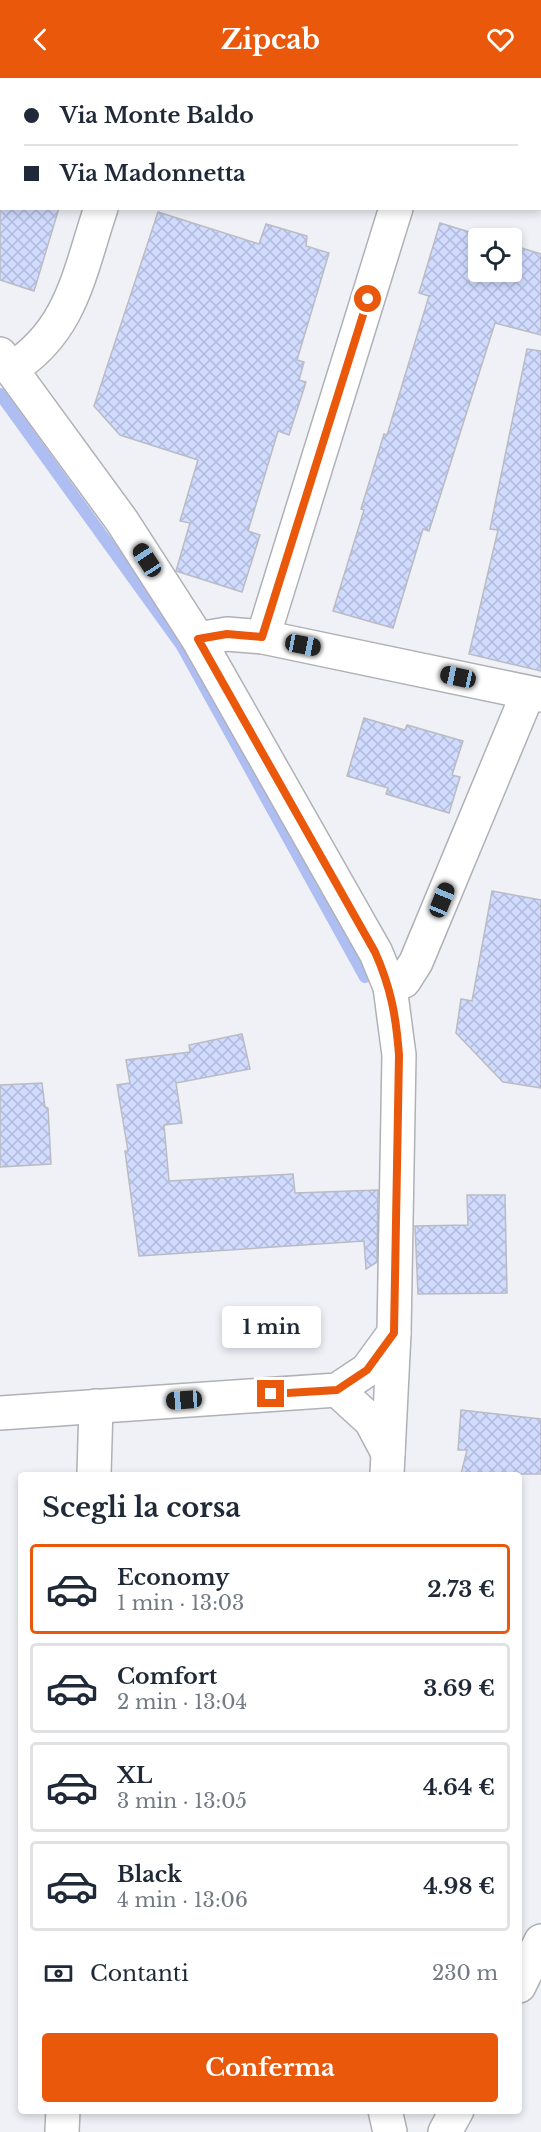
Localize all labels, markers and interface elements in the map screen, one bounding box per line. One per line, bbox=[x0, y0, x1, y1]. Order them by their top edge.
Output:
icon: back bbox=[24, 23, 57, 56]
text: Zipcab bbox=[221, 23, 320, 56]
icon: heart bbox=[484, 23, 517, 56]
text: Via Monte Baldo bbox=[60, 102, 254, 129]
text: Via Madonnetta bbox=[60, 160, 246, 187]
map controls bbox=[468, 228, 522, 282]
button: locate bbox=[468, 228, 522, 282]
route start bbox=[354, 285, 381, 312]
car bbox=[130, 540, 164, 580]
car bbox=[284, 633, 322, 657]
car bbox=[439, 664, 477, 690]
car bbox=[427, 880, 457, 920]
callout: 1 min bbox=[222, 1307, 320, 1349]
text: 1 min bbox=[243, 1315, 300, 1339]
route end bbox=[257, 1380, 284, 1407]
car bbox=[165, 1390, 203, 1410]
text: Scegli la corsa bbox=[42, 1491, 241, 1524]
icon: car bbox=[45, 1562, 99, 1616]
text: Economy bbox=[117, 1564, 229, 1591]
text: 2.73 € bbox=[427, 1576, 495, 1603]
text: 1 min · 13:03 bbox=[117, 1591, 244, 1615]
icon: car bbox=[45, 1661, 99, 1715]
text: Comfort bbox=[117, 1663, 217, 1690]
text: 3.69 € bbox=[423, 1675, 495, 1702]
text: 2 min · 13:04 bbox=[117, 1690, 247, 1714]
icon: car bbox=[45, 1760, 99, 1814]
text: XL bbox=[117, 1762, 152, 1789]
text: 4.64 € bbox=[423, 1774, 495, 1801]
text: 3 min · 13:05 bbox=[117, 1789, 247, 1813]
icon: car bbox=[45, 1859, 99, 1913]
text: Black bbox=[117, 1861, 182, 1888]
text: 4.98 € bbox=[423, 1873, 495, 1900]
text: 4 min · 13:06 bbox=[117, 1888, 248, 1912]
icon: cash bbox=[42, 1957, 75, 1990]
text: Contanti bbox=[90, 1960, 189, 1987]
text: 230 m bbox=[432, 1961, 498, 1985]
button: Conferma bbox=[42, 2033, 498, 2102]

